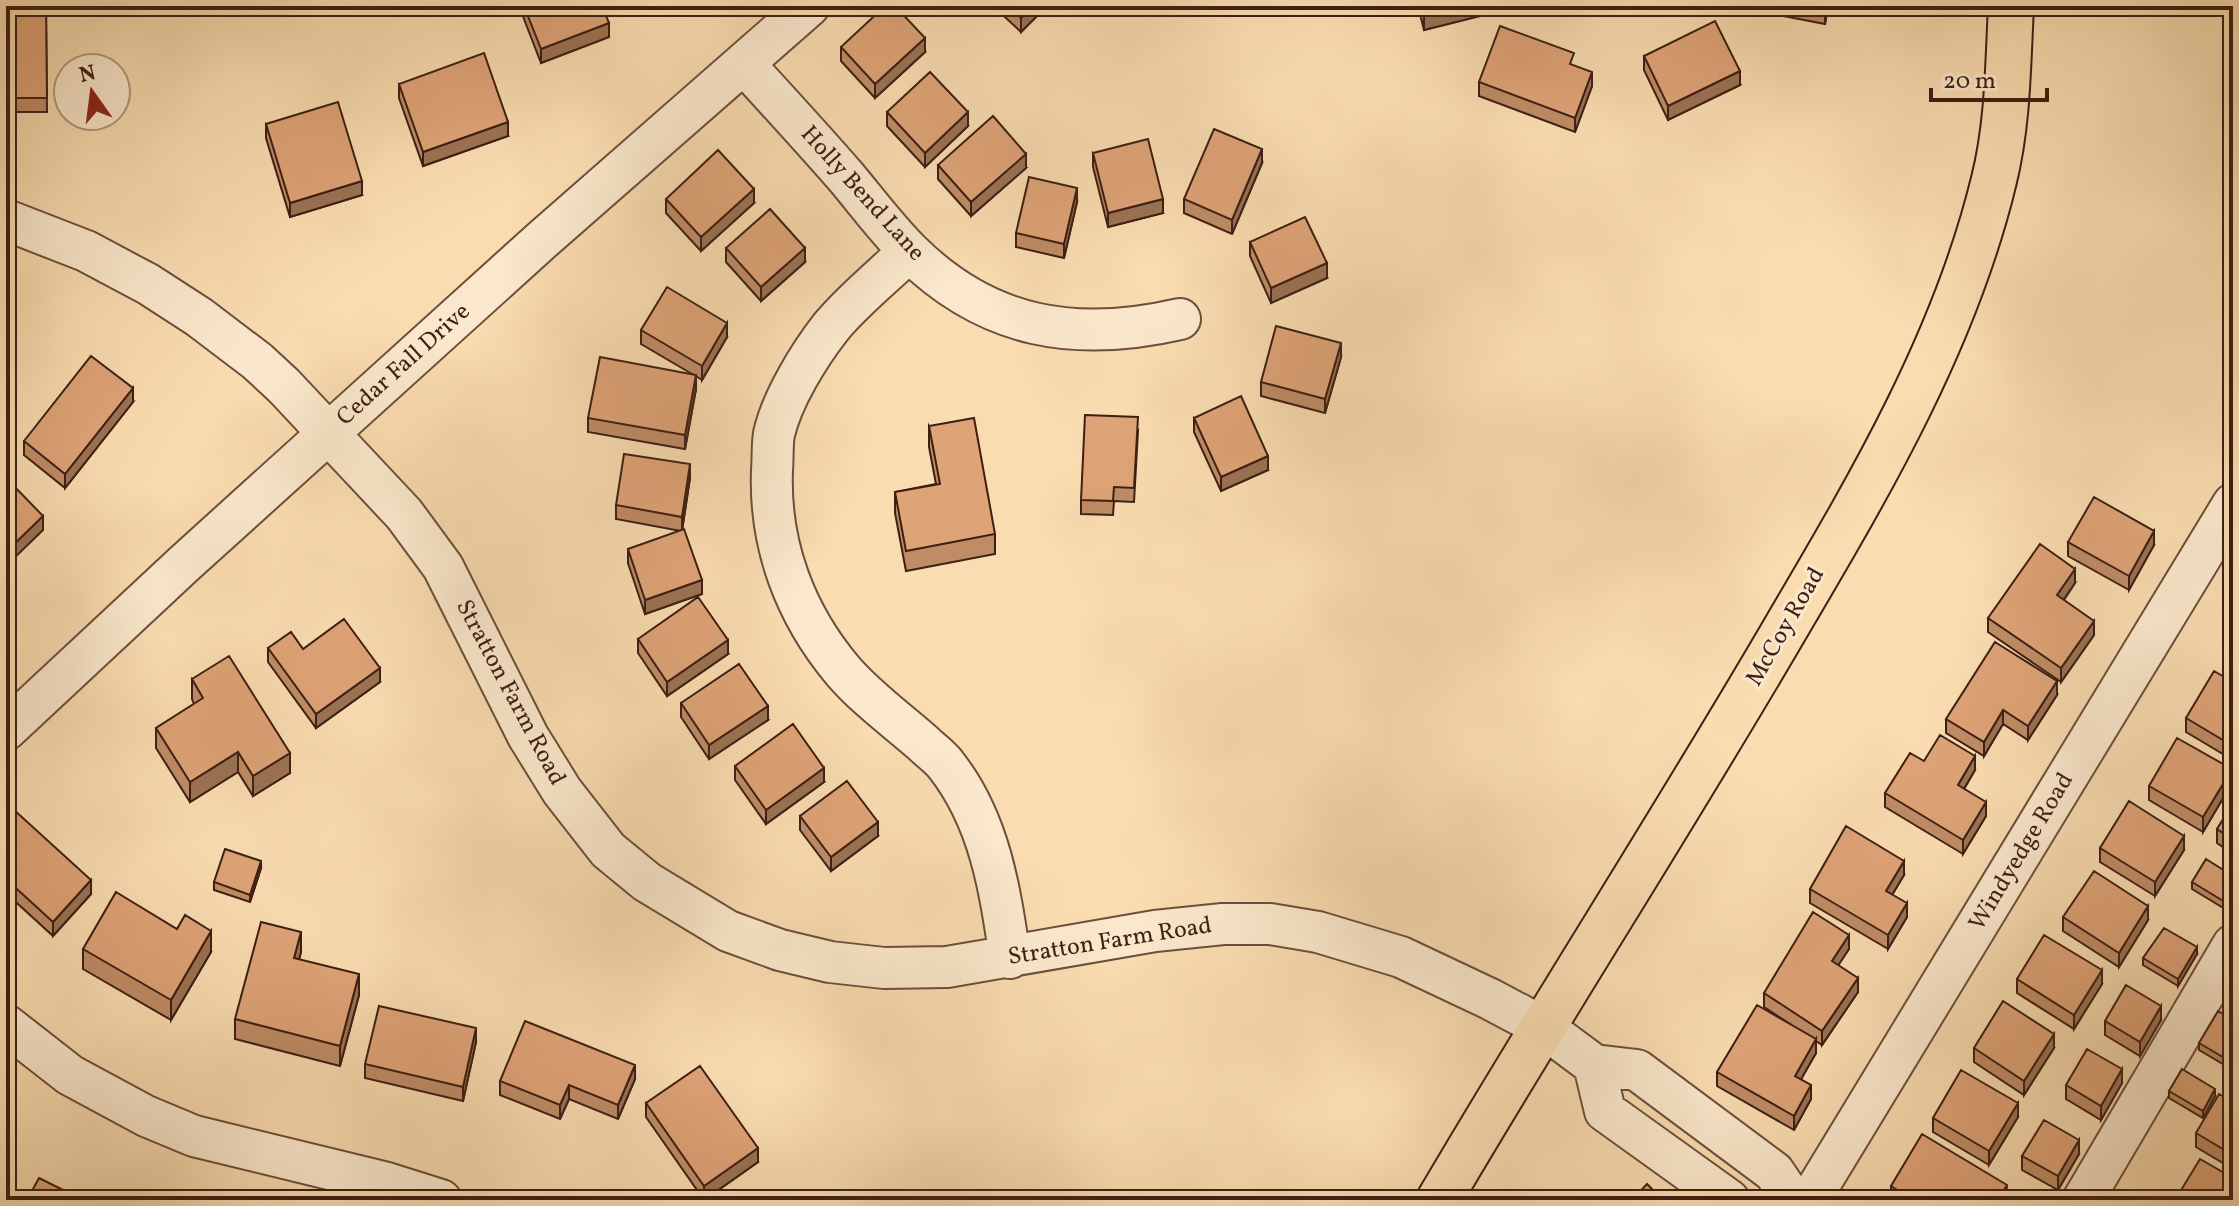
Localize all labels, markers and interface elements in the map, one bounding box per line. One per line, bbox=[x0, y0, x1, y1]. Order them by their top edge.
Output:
north arrow bbox=[52, 52, 132, 132]
scale bar bbox=[1931, 52, 2047, 102]
text: N bbox=[76, 58, 99, 92]
text: 20 m bbox=[1943, 65, 1996, 99]
street label: Holly Bend Lane bbox=[792, 119, 932, 269]
street label: Cedar Fall Drive bbox=[330, 296, 478, 434]
street label: McCoy Road bbox=[1738, 561, 1834, 693]
street label: Stratton Farm Road bbox=[447, 594, 573, 792]
street label: Windyedge Road bbox=[1961, 767, 2083, 937]
street label: Stratton Farm Road bbox=[1006, 909, 1214, 975]

